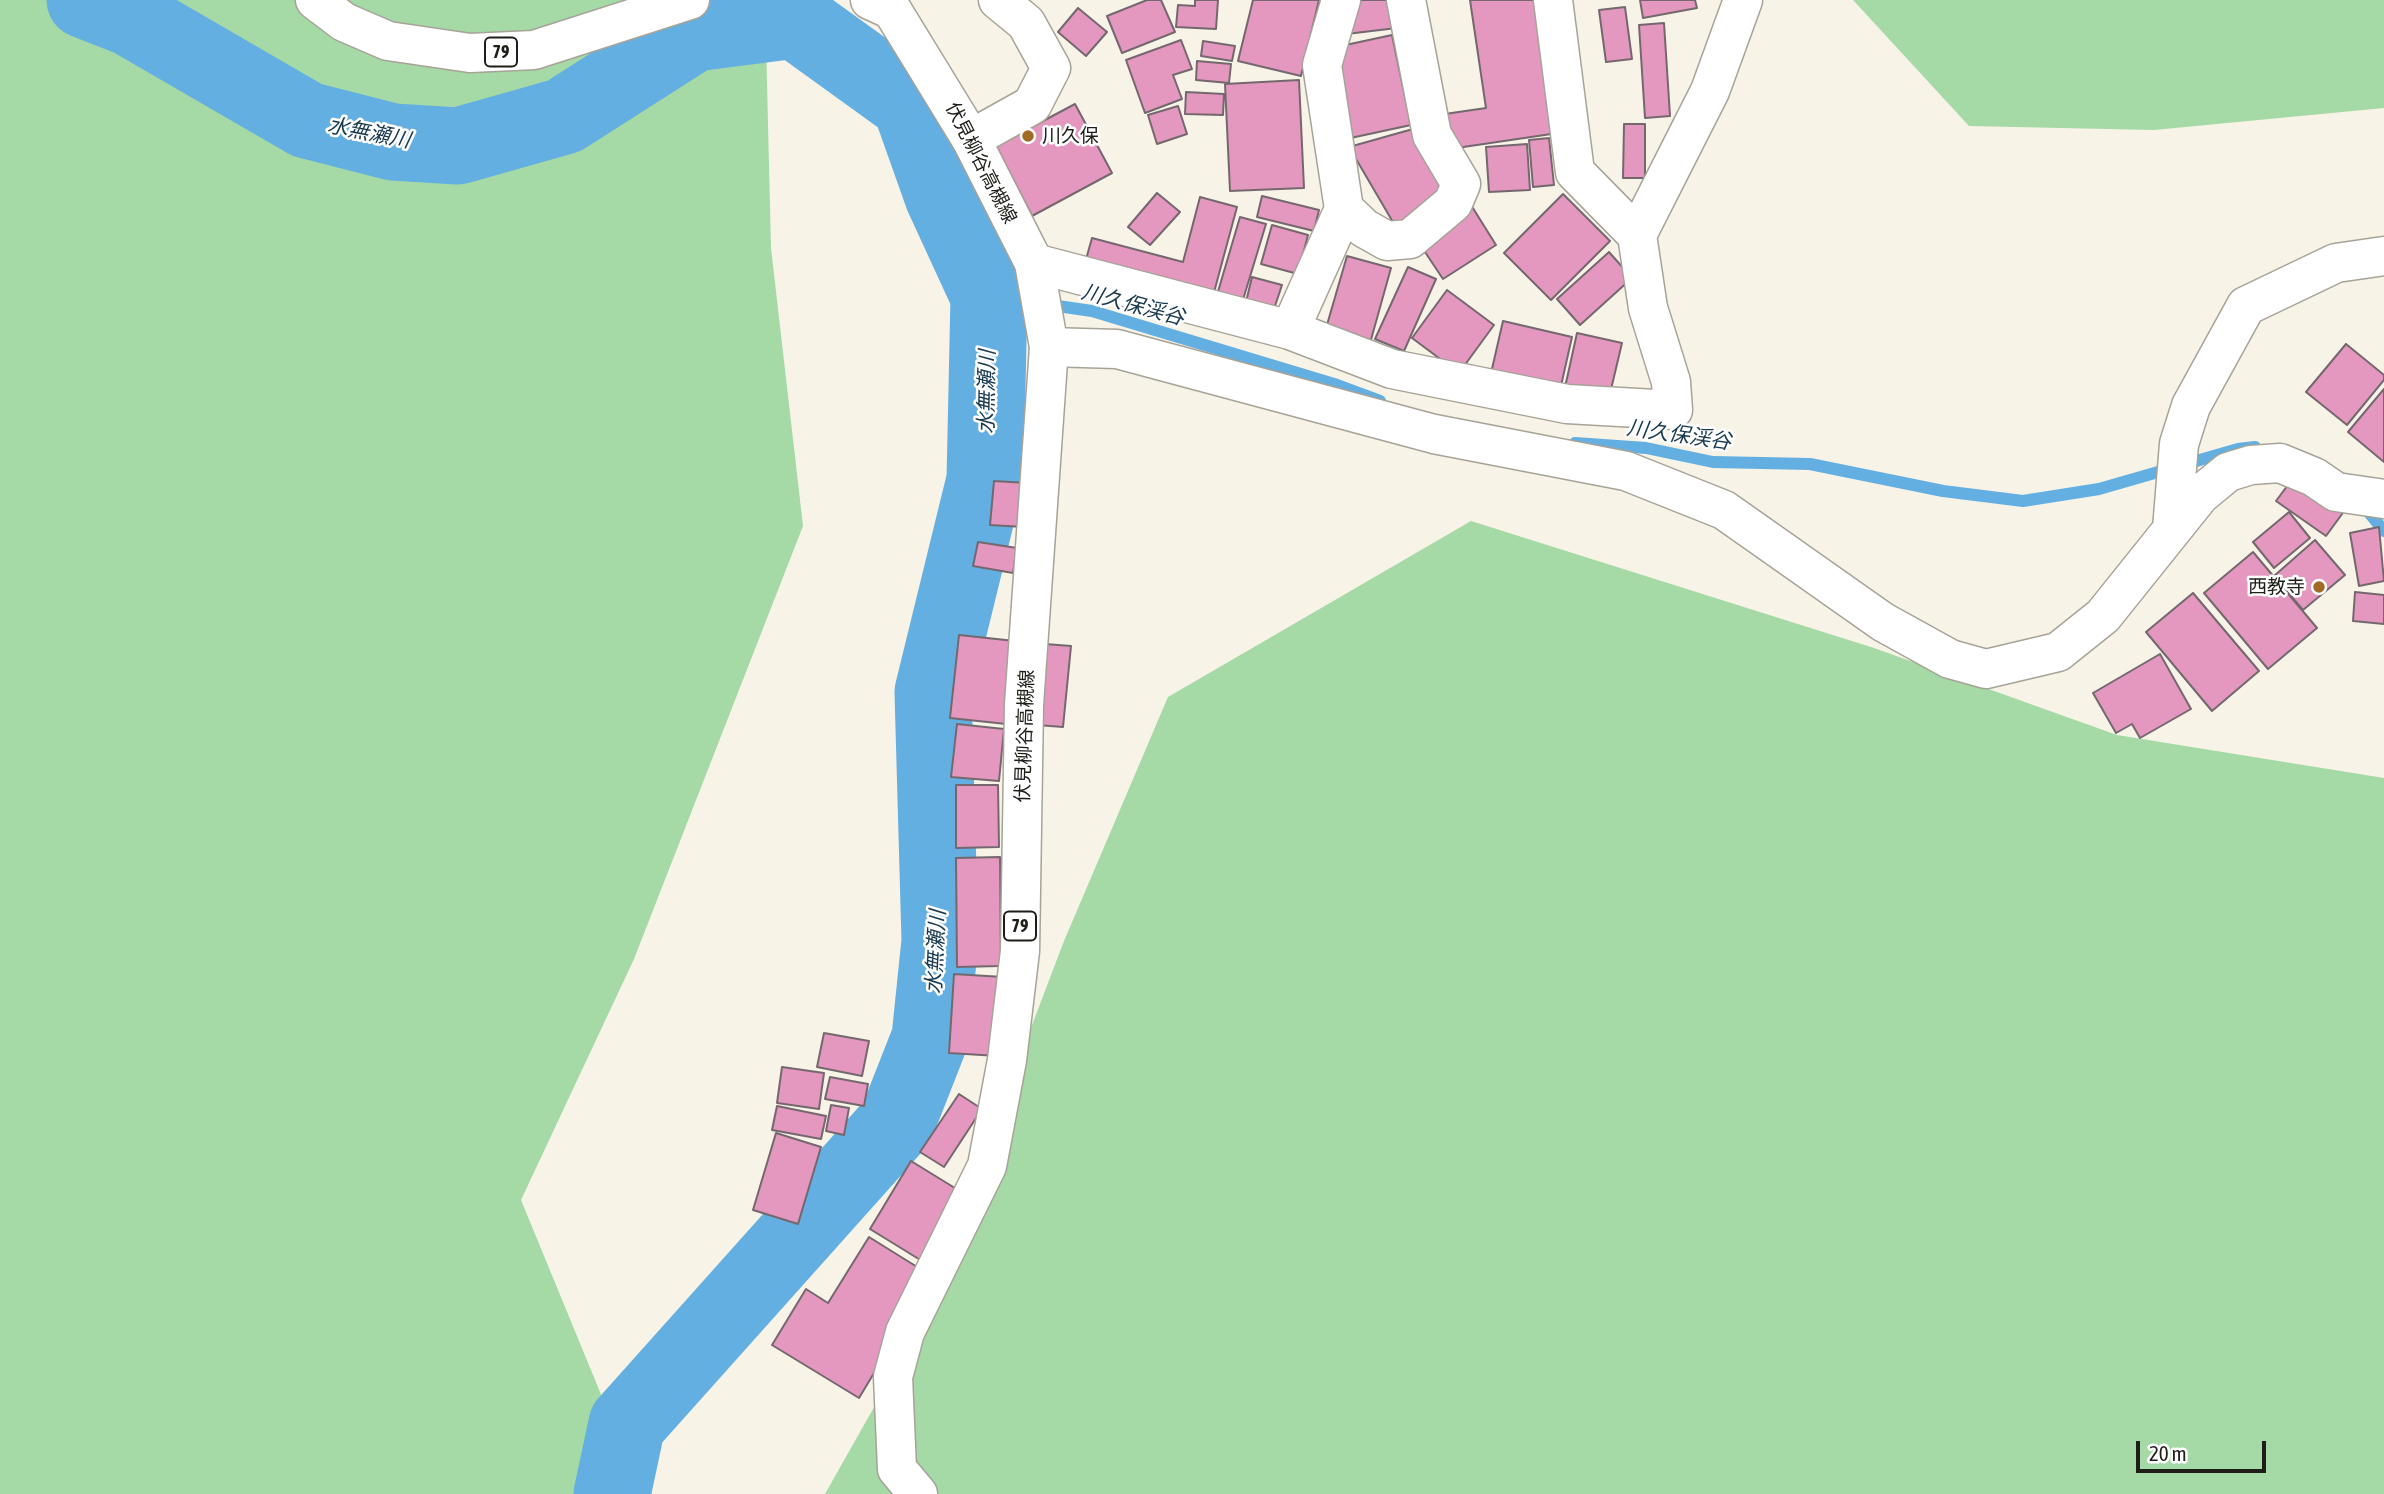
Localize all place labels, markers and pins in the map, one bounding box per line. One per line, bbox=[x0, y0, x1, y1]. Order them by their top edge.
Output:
place label: 川久保 bbox=[1042, 125, 1099, 147]
marker: 川久保 bbox=[1020, 128, 1036, 144]
place label: 西教寺 bbox=[2248, 576, 2305, 598]
marker: 西教寺 bbox=[2311, 579, 2327, 595]

